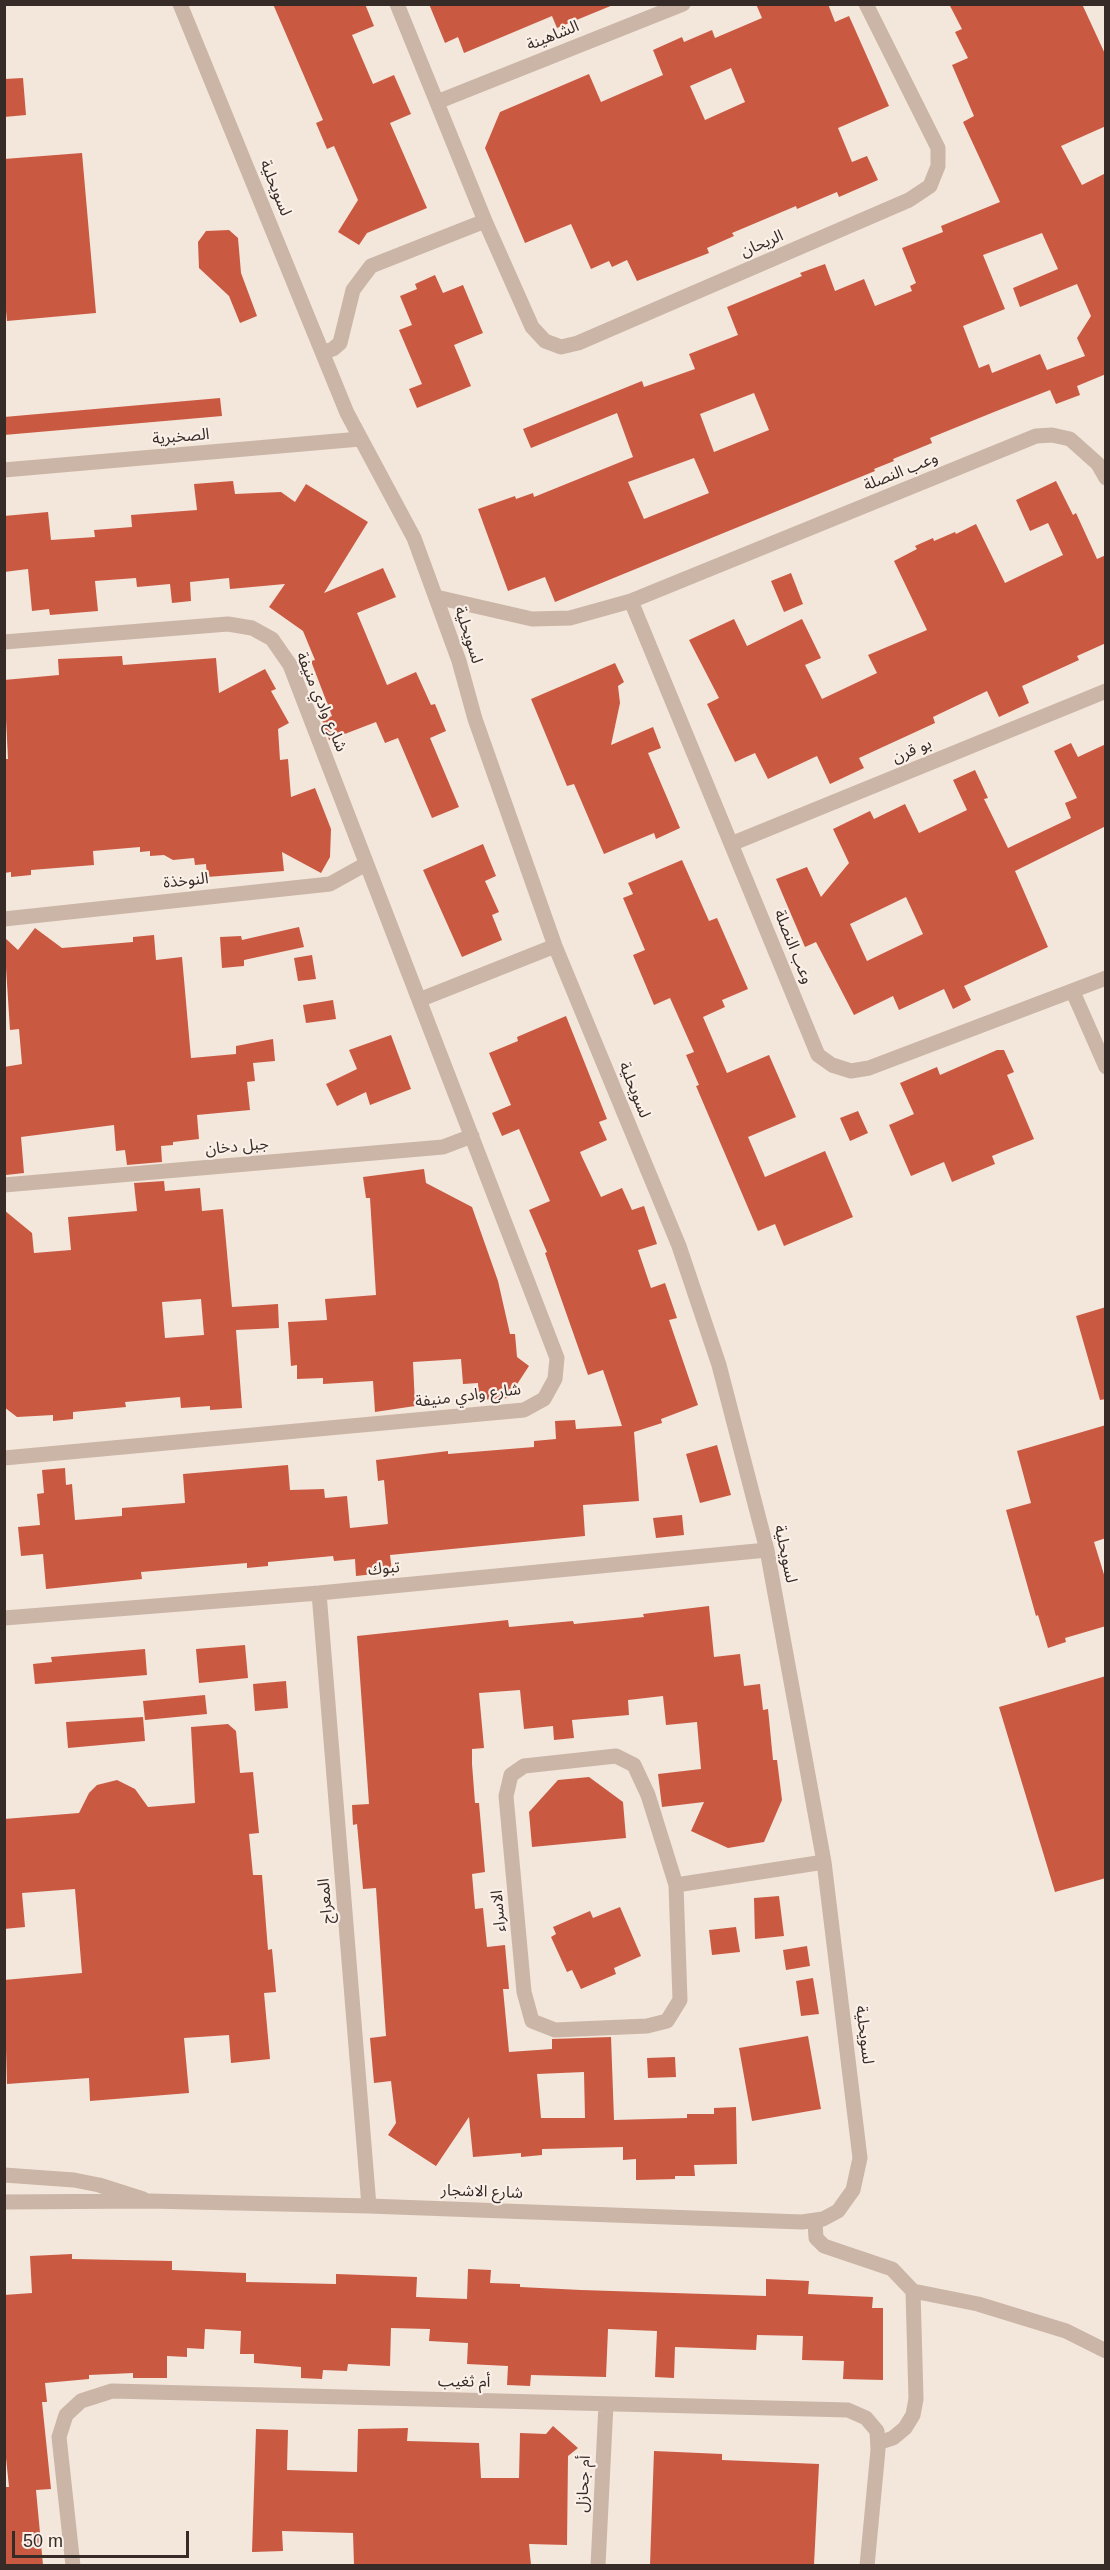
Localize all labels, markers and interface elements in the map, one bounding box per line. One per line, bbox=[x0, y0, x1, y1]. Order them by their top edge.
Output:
street label: الشاهينة bbox=[524, 17, 582, 55]
street label: لسويحلية bbox=[255, 157, 295, 219]
street label: الريحان bbox=[738, 226, 786, 262]
street label: الصخبرية bbox=[152, 425, 210, 449]
street label: وعب النصلة bbox=[861, 448, 941, 496]
street label: لسويحلية bbox=[450, 604, 486, 666]
street label: شارع وادي منيفة bbox=[291, 649, 351, 755]
street label: بو قرن bbox=[890, 734, 934, 768]
street label: النوخذة bbox=[162, 869, 210, 893]
street label: وعب النصلة bbox=[769, 907, 817, 987]
street label: لسويحلية bbox=[614, 1059, 654, 1121]
street label: جبل دخان bbox=[204, 1135, 270, 1159]
street label: شارع وادي منيفة bbox=[414, 1380, 522, 1412]
street label: لسويحلية bbox=[769, 1523, 801, 1585]
street label: تبوك bbox=[367, 1558, 401, 1580]
street label: المعراج bbox=[314, 1877, 338, 1925]
street label: الاسراء bbox=[488, 1889, 510, 1933]
street label: لسويحلية bbox=[851, 2005, 877, 2065]
street label: شارع الاشجار bbox=[441, 2181, 523, 2203]
street label: أم ثغيب bbox=[438, 2372, 490, 2392]
street label: أم جحازل bbox=[573, 2455, 595, 2513]
scale bar bbox=[15, 2519, 192, 2557]
text: 50 m bbox=[23, 2531, 63, 2551]

